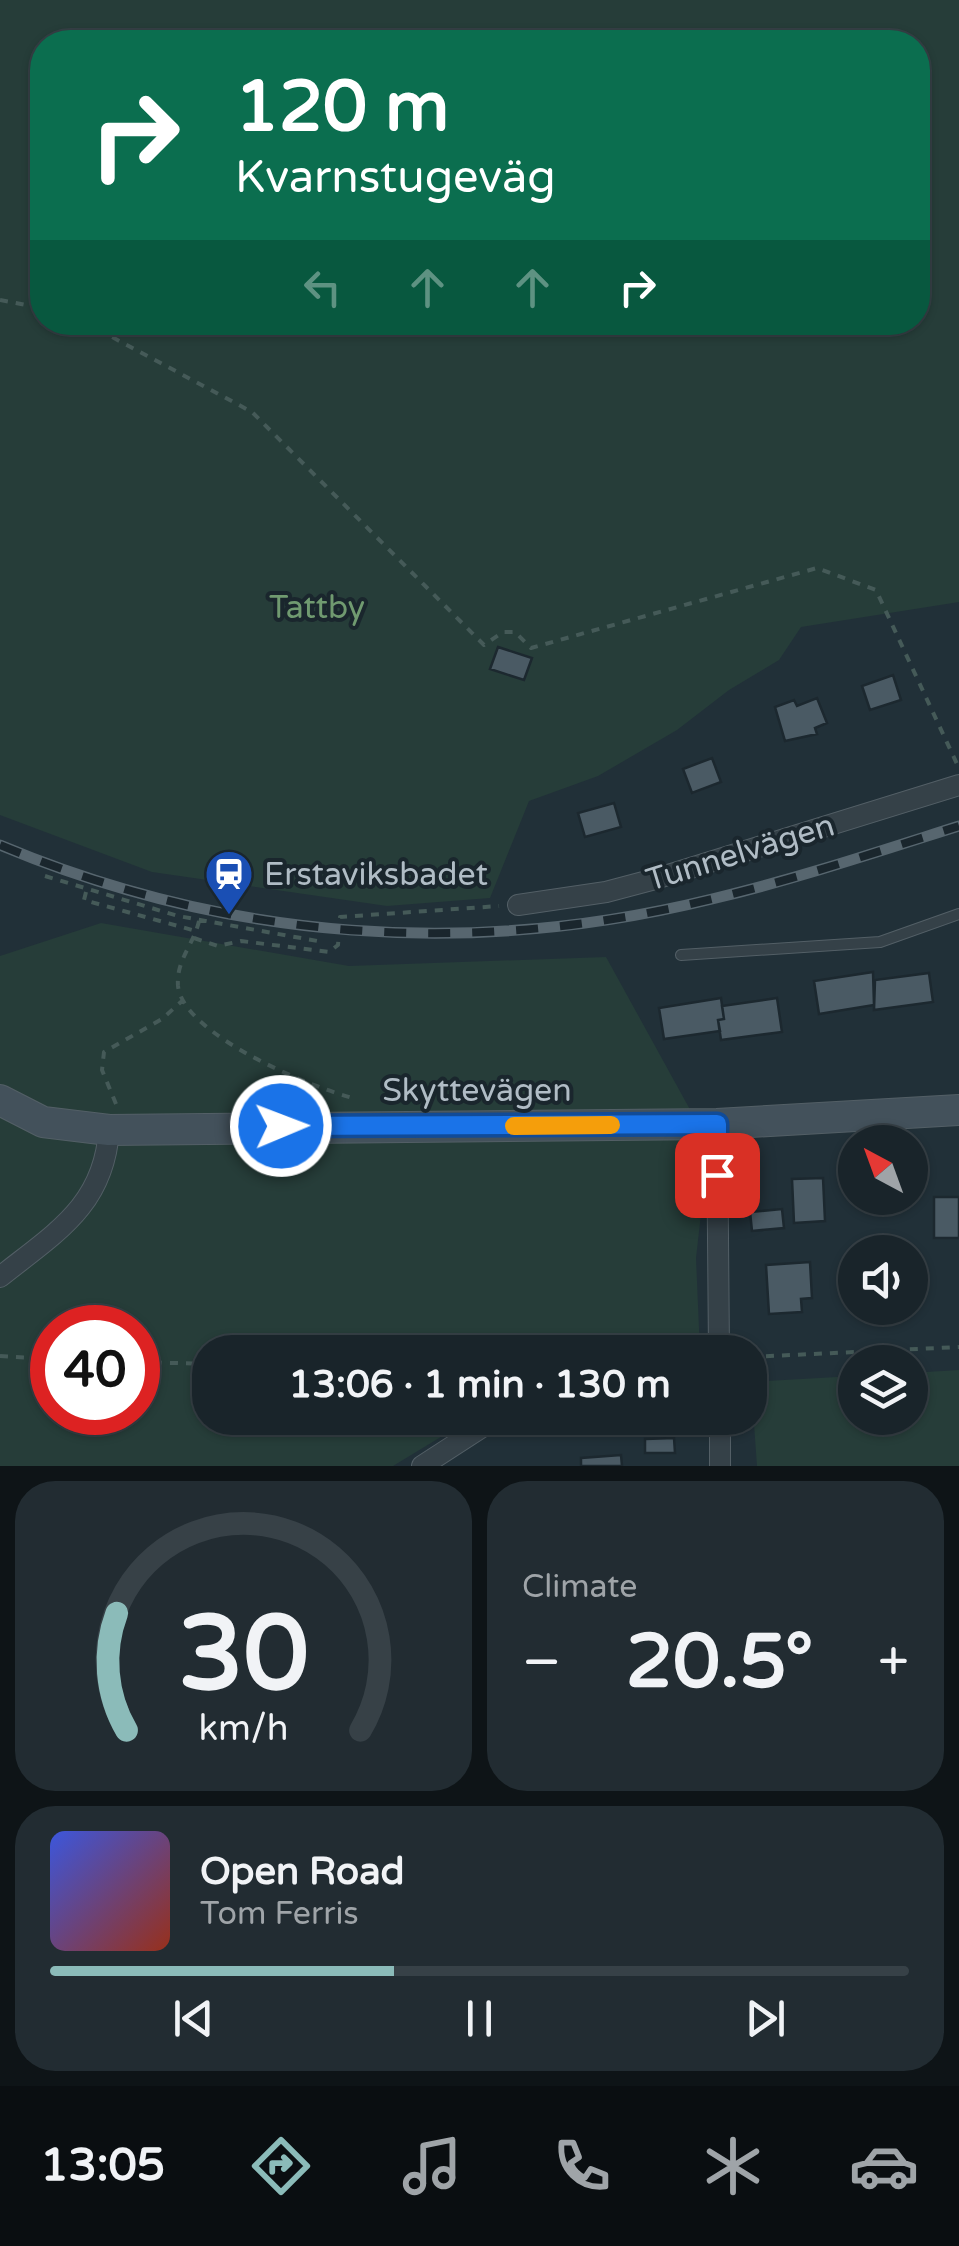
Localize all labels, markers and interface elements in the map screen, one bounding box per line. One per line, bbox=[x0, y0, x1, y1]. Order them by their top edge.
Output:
text: 120 m bbox=[235, 66, 449, 150]
icon: right bbox=[70, 70, 200, 200]
text: Kvarnstugeväg bbox=[235, 151, 556, 205]
icon: left bbox=[295, 260, 350, 315]
icon: ahead bbox=[400, 260, 455, 315]
icon: ahead bbox=[505, 260, 560, 315]
icon: right bbox=[610, 260, 665, 315]
park label: Tattby bbox=[269, 589, 365, 627]
street label: Tunnelvägen bbox=[642, 806, 839, 900]
station icon: Erstaviksbadet bbox=[203, 848, 255, 916]
place label: Erstaviksbadet bbox=[264, 856, 488, 894]
street label: Skyttevägen bbox=[382, 1072, 572, 1110]
position arrow bbox=[229, 1074, 333, 1178]
north arrow bbox=[838, 1125, 928, 1215]
map controls bbox=[838, 1125, 928, 1435]
pin bbox=[675, 1133, 760, 1218]
icon: arrive bbox=[690, 1148, 745, 1203]
button: sound bbox=[838, 1235, 928, 1325]
speed limit sign: 40 bbox=[30, 1305, 160, 1435]
button: layers bbox=[838, 1345, 928, 1435]
text: 13:06 · 1 min · 130 m bbox=[288, 1362, 671, 1408]
text: Climate bbox=[522, 1568, 637, 1606]
text: 30 bbox=[178, 1593, 309, 1718]
text: 20.5° bbox=[626, 1617, 813, 1707]
text: − bbox=[522, 1630, 561, 1696]
text: + bbox=[878, 1630, 909, 1696]
text: km/h bbox=[199, 1707, 288, 1750]
text: Open Road bbox=[200, 1849, 405, 1895]
text: Tom Ferris bbox=[200, 1895, 359, 1933]
icon: previous bbox=[166, 1991, 221, 2046]
icon: pause bbox=[452, 1991, 507, 2046]
icon: next bbox=[738, 1991, 793, 2046]
icon: directions bbox=[246, 2131, 316, 2201]
icon: music bbox=[397, 2131, 467, 2201]
icon: phone bbox=[547, 2131, 617, 2201]
icon: climate bbox=[698, 2131, 768, 2201]
icon: car bbox=[849, 2131, 919, 2201]
text: 13:05 bbox=[40, 2139, 165, 2193]

